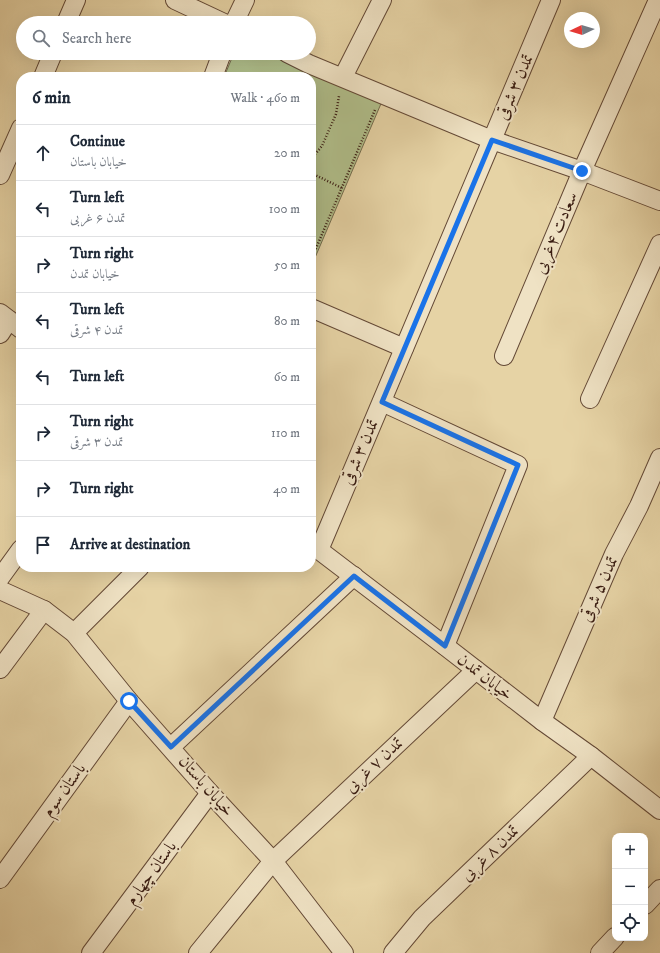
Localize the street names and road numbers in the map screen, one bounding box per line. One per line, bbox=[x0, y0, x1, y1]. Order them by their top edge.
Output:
street label: تمدن ۳ شرقی bbox=[491, 51, 539, 123]
street label: سعادت ۴غربی bbox=[529, 189, 584, 278]
street label: تمدن ۳ شرقی bbox=[336, 416, 384, 488]
street label: تمدن ۵ شرقی bbox=[575, 553, 623, 625]
street label: خیابان تمدن bbox=[453, 648, 517, 706]
street label: تمدن ۷ غربی bbox=[340, 732, 409, 799]
street label: خیابان باستان bbox=[173, 751, 239, 821]
street label: باستان سوم bbox=[37, 759, 93, 823]
street label: تمدن ۸ غربی bbox=[456, 820, 524, 887]
street label: باستان چهارم bbox=[120, 836, 184, 911]

